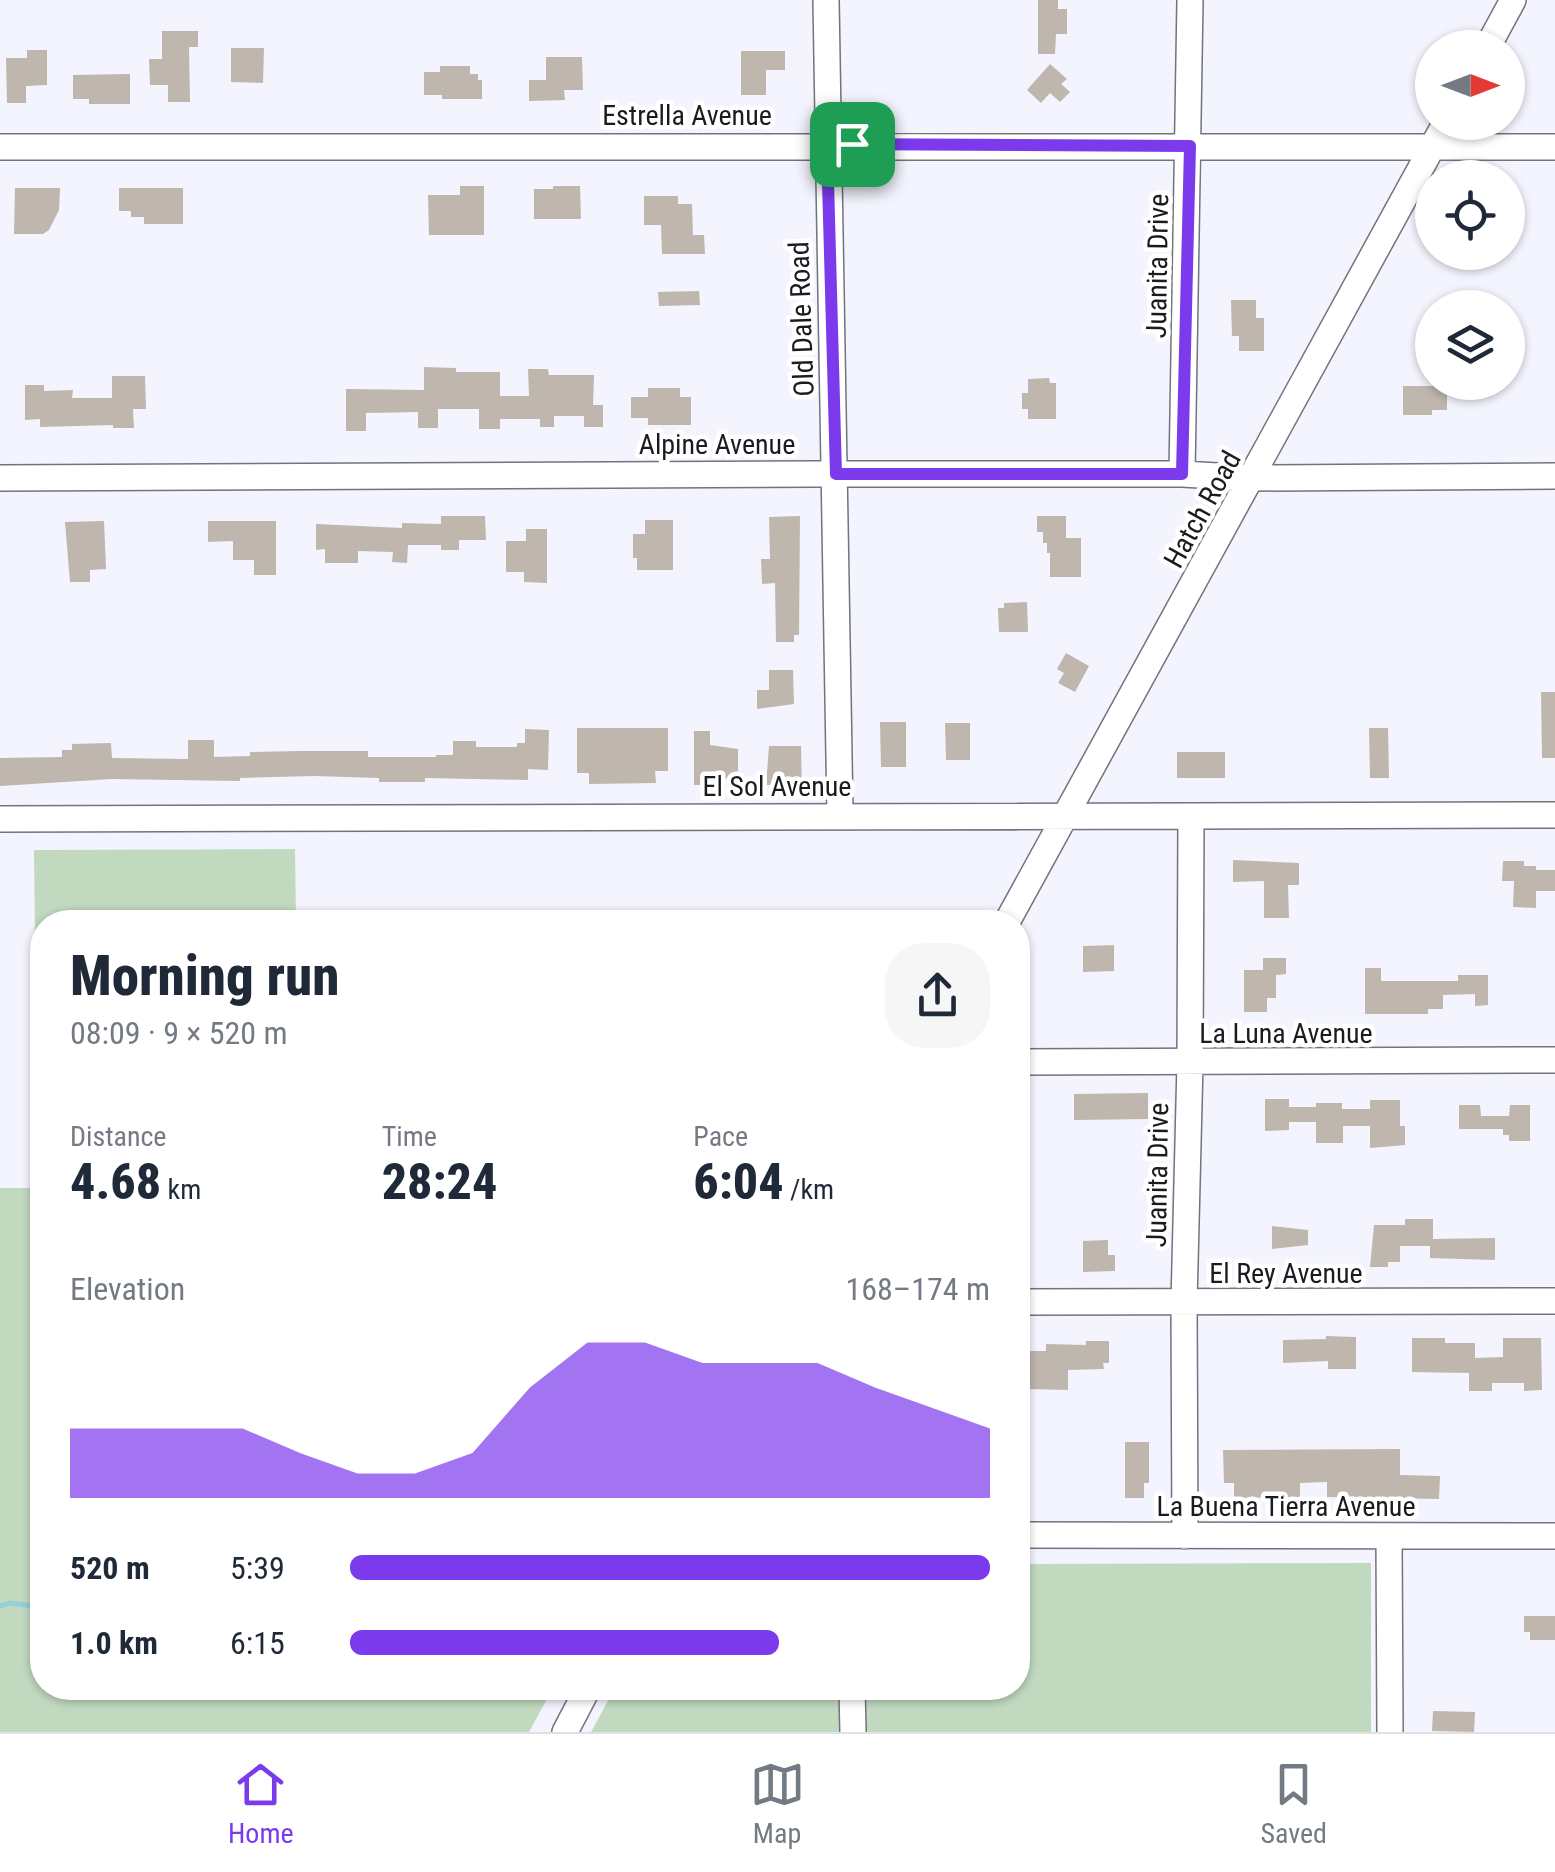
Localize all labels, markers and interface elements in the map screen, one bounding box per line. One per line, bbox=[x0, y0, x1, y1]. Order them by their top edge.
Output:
north arrow bbox=[1415, 30, 1525, 140]
map controls bbox=[1415, 30, 1525, 400]
street label: Estrella Avenue bbox=[602, 99, 772, 132]
pin bbox=[810, 102, 895, 187]
icon: arrive bbox=[825, 117, 880, 172]
button: locate bbox=[1415, 160, 1525, 270]
street label: Juanita Drive bbox=[1140, 193, 1175, 339]
street label: Old Dale Road bbox=[782, 241, 821, 397]
button: layers bbox=[1415, 290, 1525, 400]
street label: Alpine Avenue bbox=[639, 428, 795, 461]
street label: Hatch Road bbox=[1157, 445, 1248, 573]
street label: El Sol Avenue bbox=[703, 770, 851, 803]
button: share bbox=[885, 943, 990, 1048]
text: Morning run bbox=[70, 944, 339, 1008]
text: 08:09 · 9 × 520 m bbox=[70, 1014, 288, 1052]
street label: La Luna Avenue bbox=[1199, 1017, 1373, 1050]
street label: Juanita Drive bbox=[1140, 1102, 1175, 1248]
text: Distance bbox=[70, 1120, 167, 1153]
text: Time bbox=[382, 1120, 437, 1153]
text: Pace bbox=[693, 1120, 748, 1153]
text: 4.68 bbox=[70, 1153, 161, 1211]
text: 28:24 bbox=[382, 1153, 497, 1211]
text: 6:04 bbox=[693, 1153, 784, 1211]
text: km bbox=[161, 1173, 201, 1206]
text: /km bbox=[784, 1173, 834, 1206]
street label: El Rey Avenue bbox=[1209, 1257, 1363, 1290]
text: Elevation bbox=[70, 1270, 185, 1308]
text: 168–174 m bbox=[845, 1270, 990, 1308]
street label: La Buena Tierra Avenue bbox=[1156, 1490, 1416, 1523]
text: 520 m bbox=[70, 1549, 150, 1587]
text: 5:39 bbox=[230, 1549, 285, 1587]
text: 1.0 km bbox=[70, 1624, 158, 1662]
text: 6:15 bbox=[230, 1624, 285, 1662]
tab: Home bbox=[228, 1757, 294, 1850]
tab: Map bbox=[750, 1757, 805, 1850]
tab: Saved bbox=[1260, 1757, 1327, 1850]

